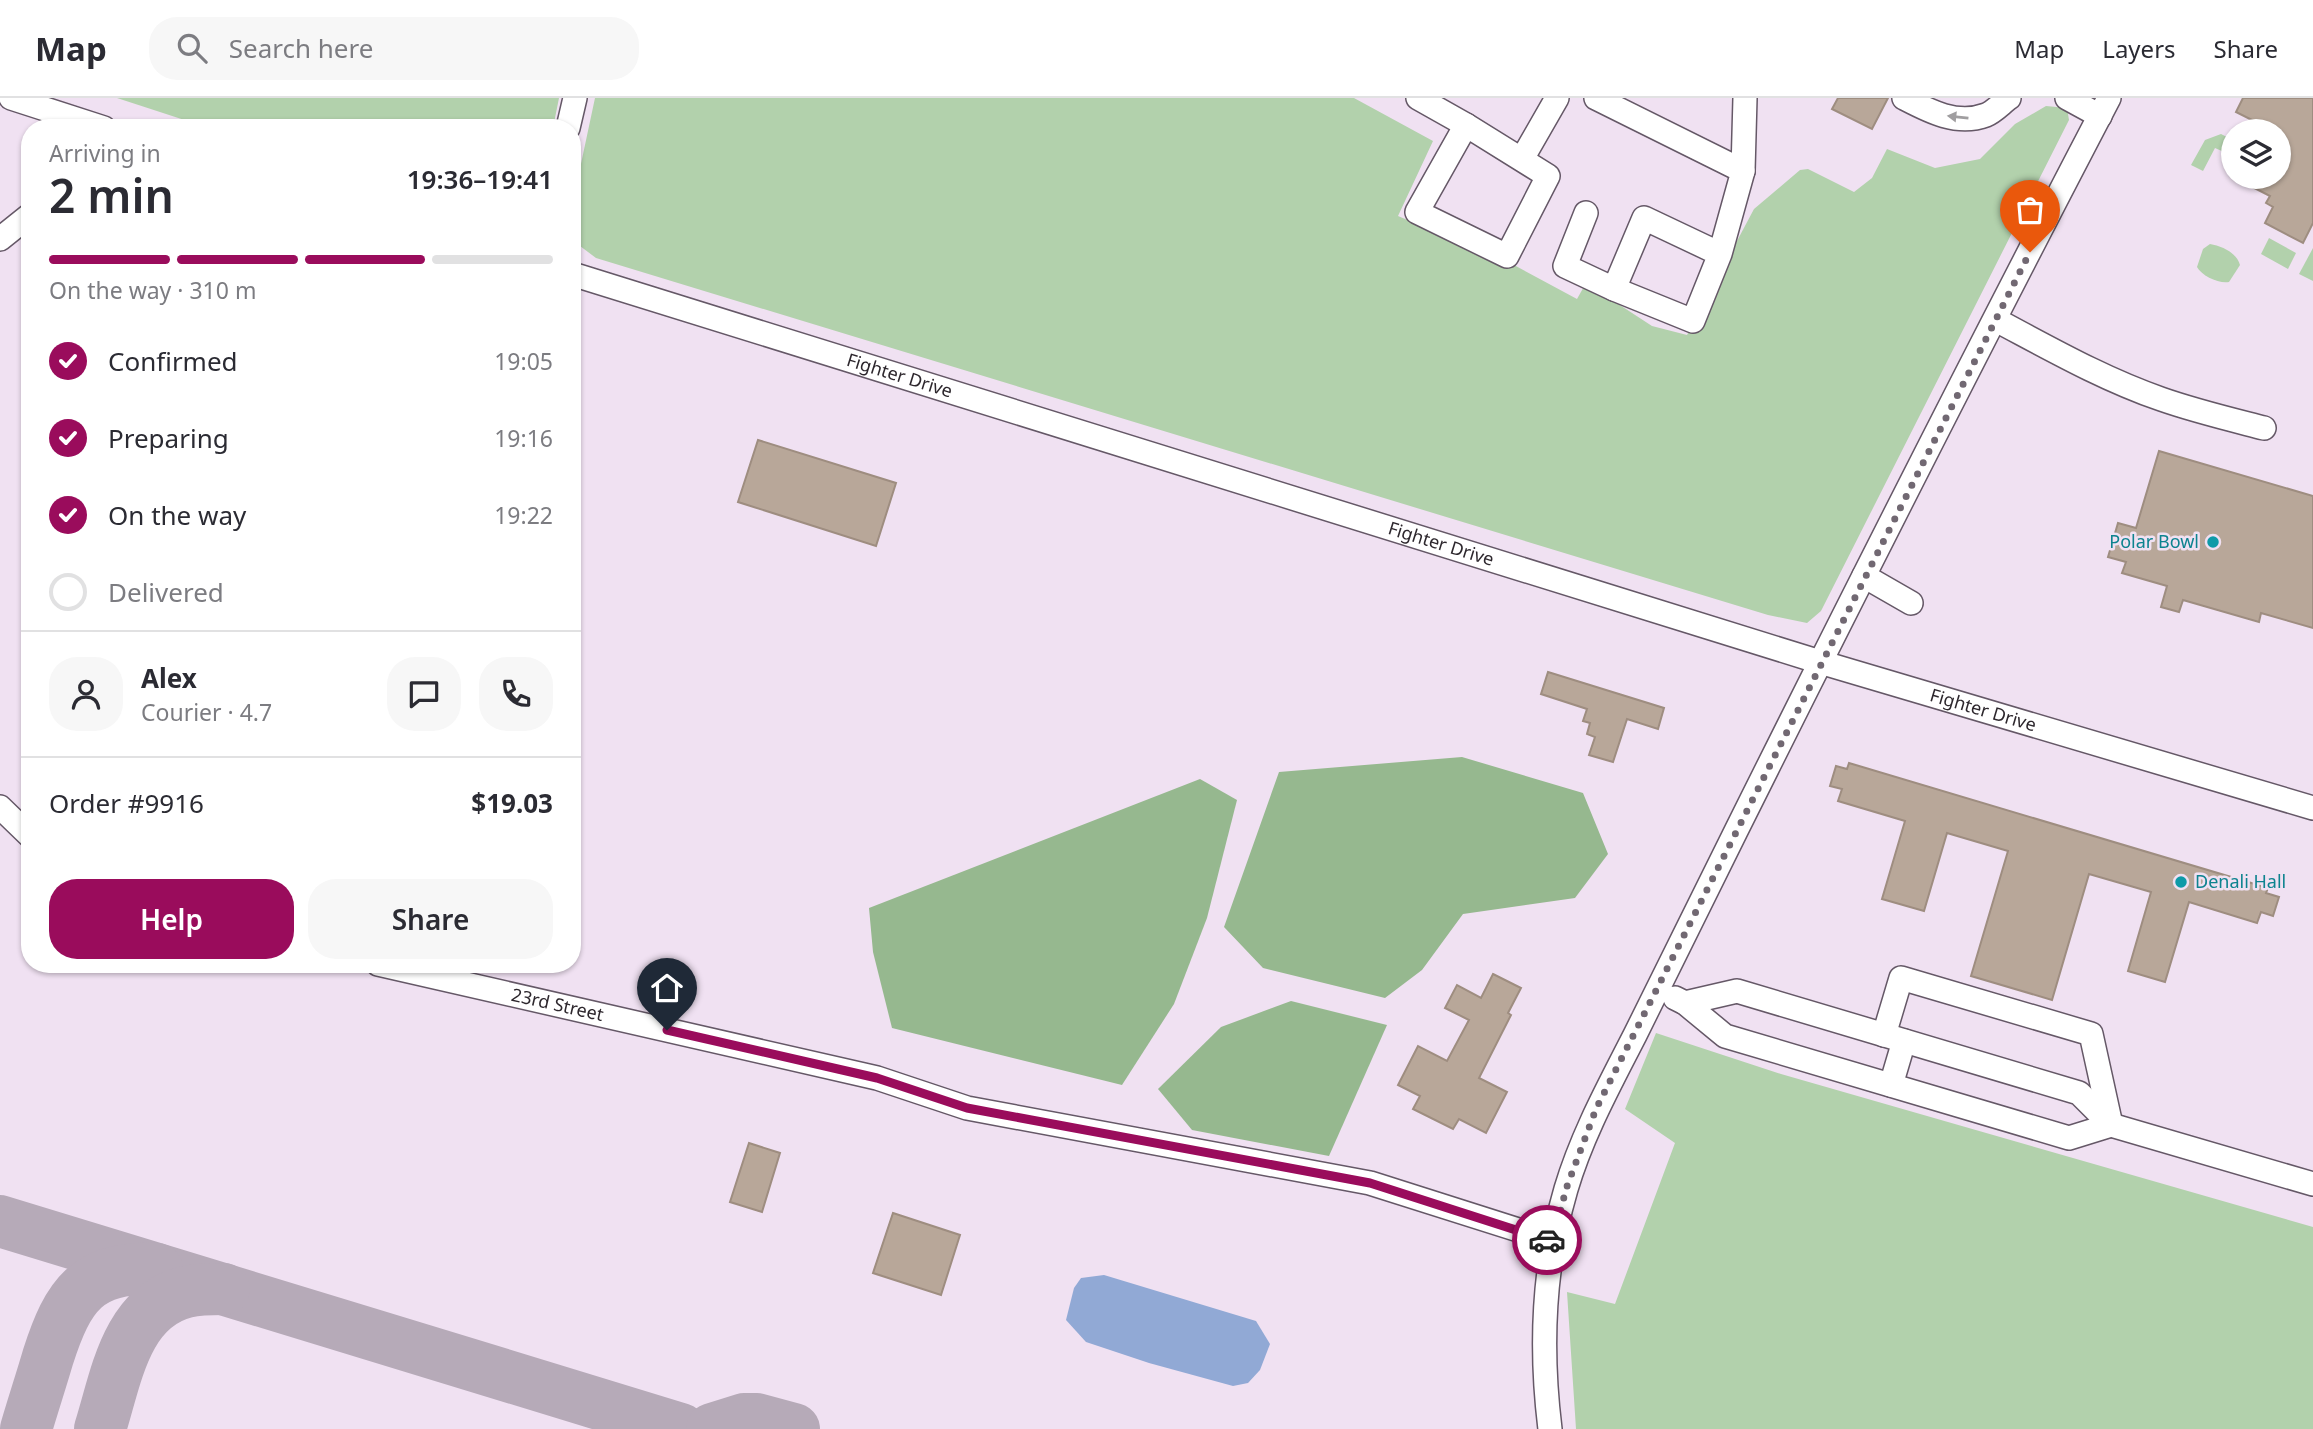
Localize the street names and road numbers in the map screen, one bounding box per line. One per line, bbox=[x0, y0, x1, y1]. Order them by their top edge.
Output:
street label: Fighter Drive bbox=[844, 347, 956, 403]
street label: Fighter Drive bbox=[1385, 515, 1497, 571]
street label: Fighter Drive bbox=[1927, 682, 2039, 736]
street label: 23rd Street bbox=[509, 982, 606, 1026]

